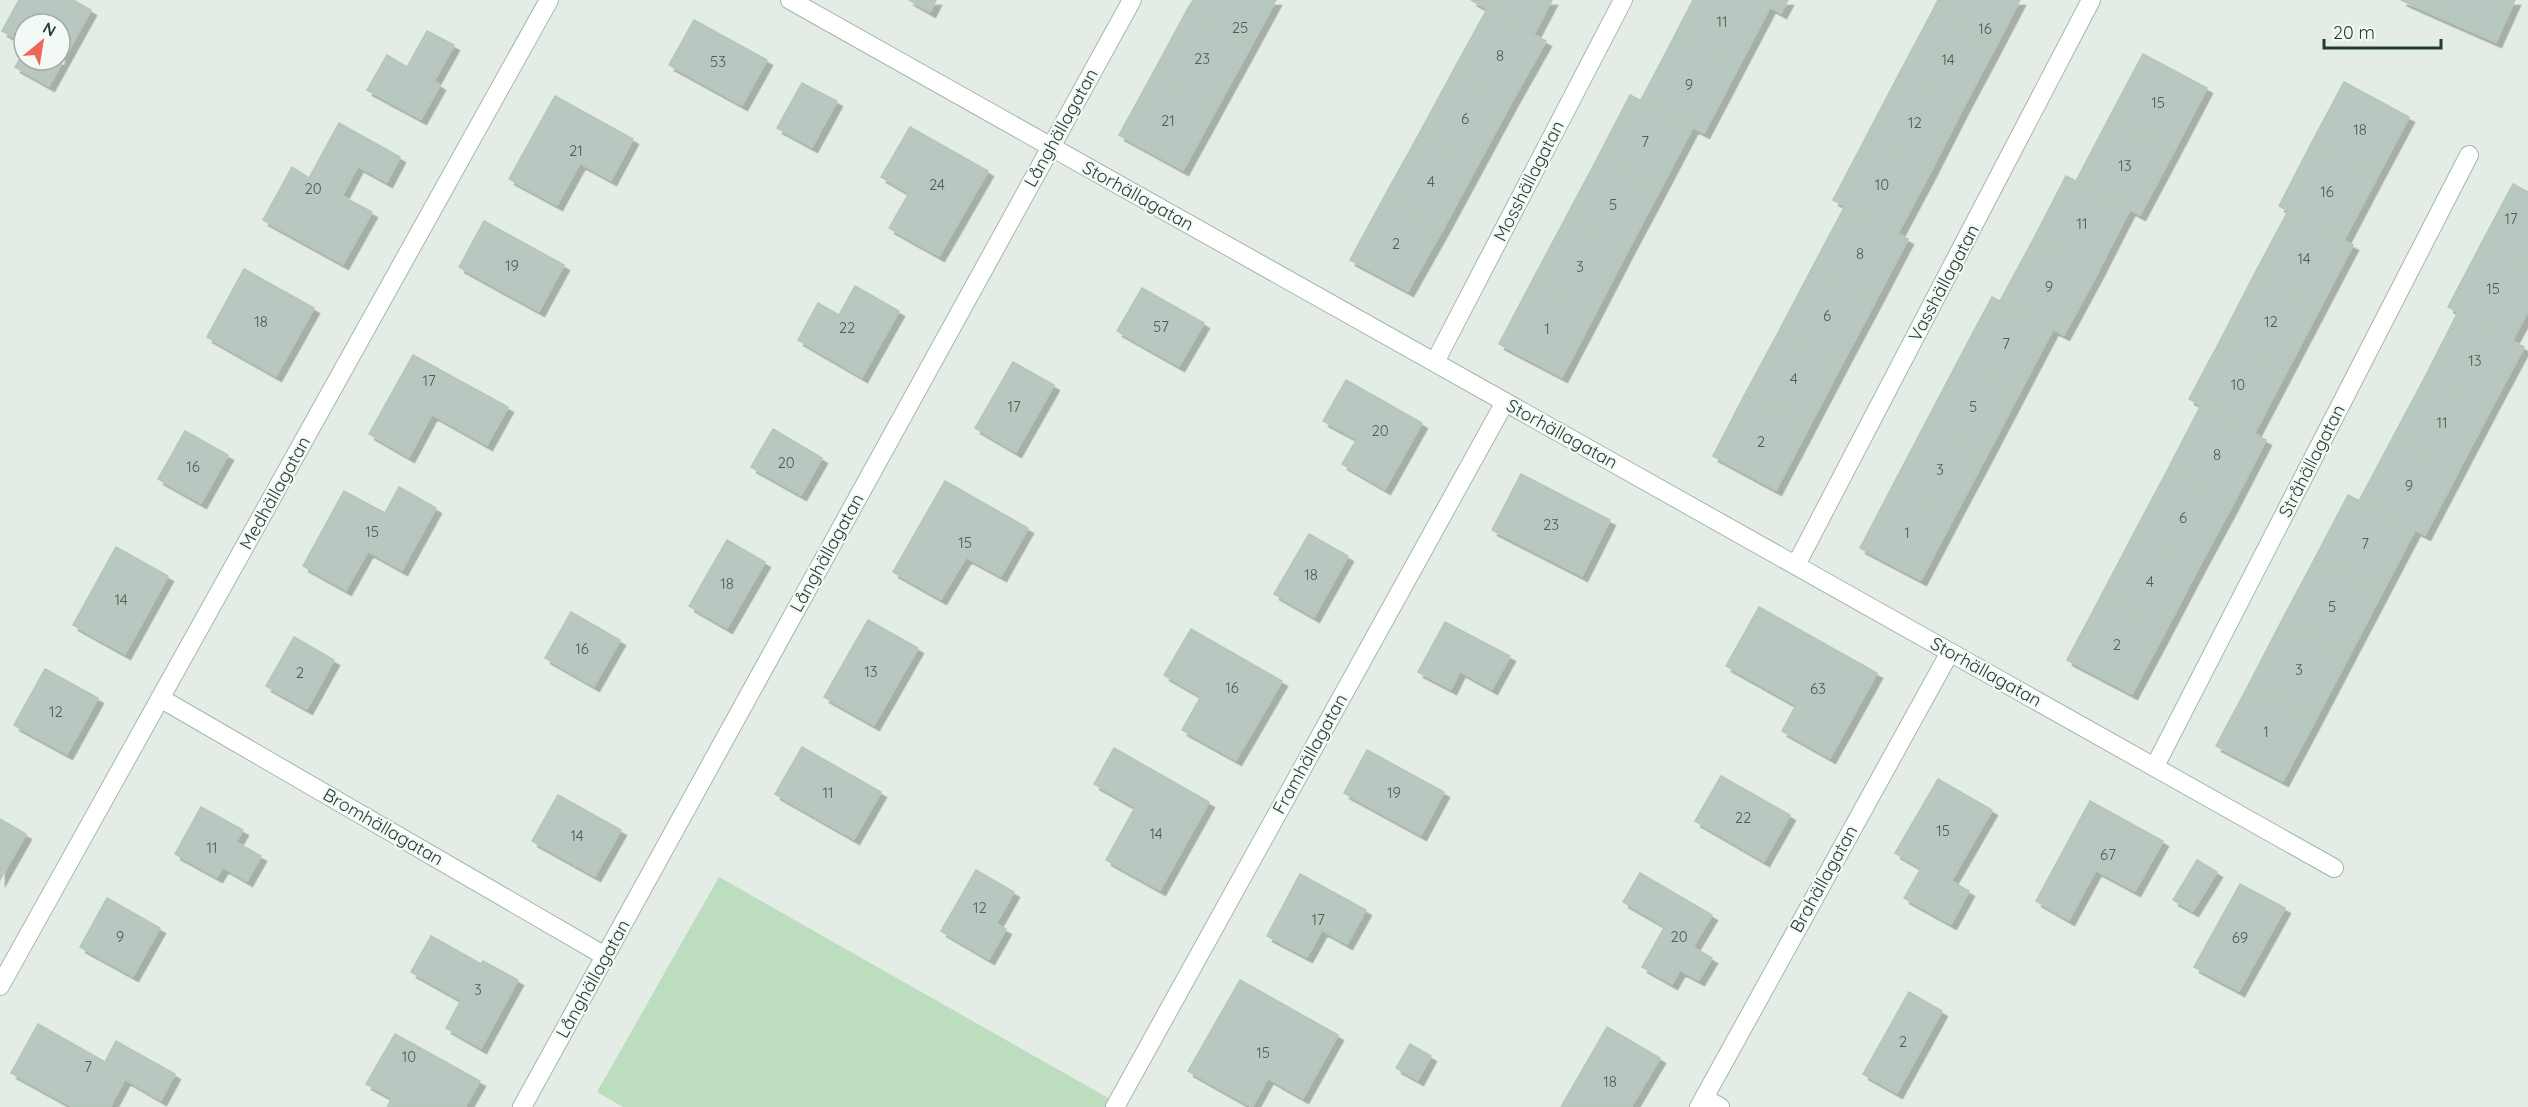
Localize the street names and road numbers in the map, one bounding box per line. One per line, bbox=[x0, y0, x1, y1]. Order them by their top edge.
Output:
street label: Långhällagatan bbox=[1019, 64, 1103, 191]
street label: Mosshällagatan bbox=[1488, 117, 1569, 245]
street label: Storhällagatan bbox=[1079, 156, 1198, 236]
street label: Vasshällagatan bbox=[1903, 220, 1984, 345]
street label: Storhällagatan bbox=[1503, 394, 1622, 474]
street label: Stråhällagatan bbox=[2273, 400, 2350, 521]
street label: Medhällagatan bbox=[234, 432, 315, 553]
street label: Långhällagatan bbox=[785, 489, 869, 616]
street label: Storhällagatan bbox=[1927, 632, 2046, 712]
street label: Framhällagatan bbox=[1267, 690, 1352, 818]
street label: Bromhällagatan bbox=[319, 783, 448, 870]
street label: Brahällagatan bbox=[1785, 821, 1862, 936]
street label: Långhällagatan bbox=[551, 915, 635, 1042]

